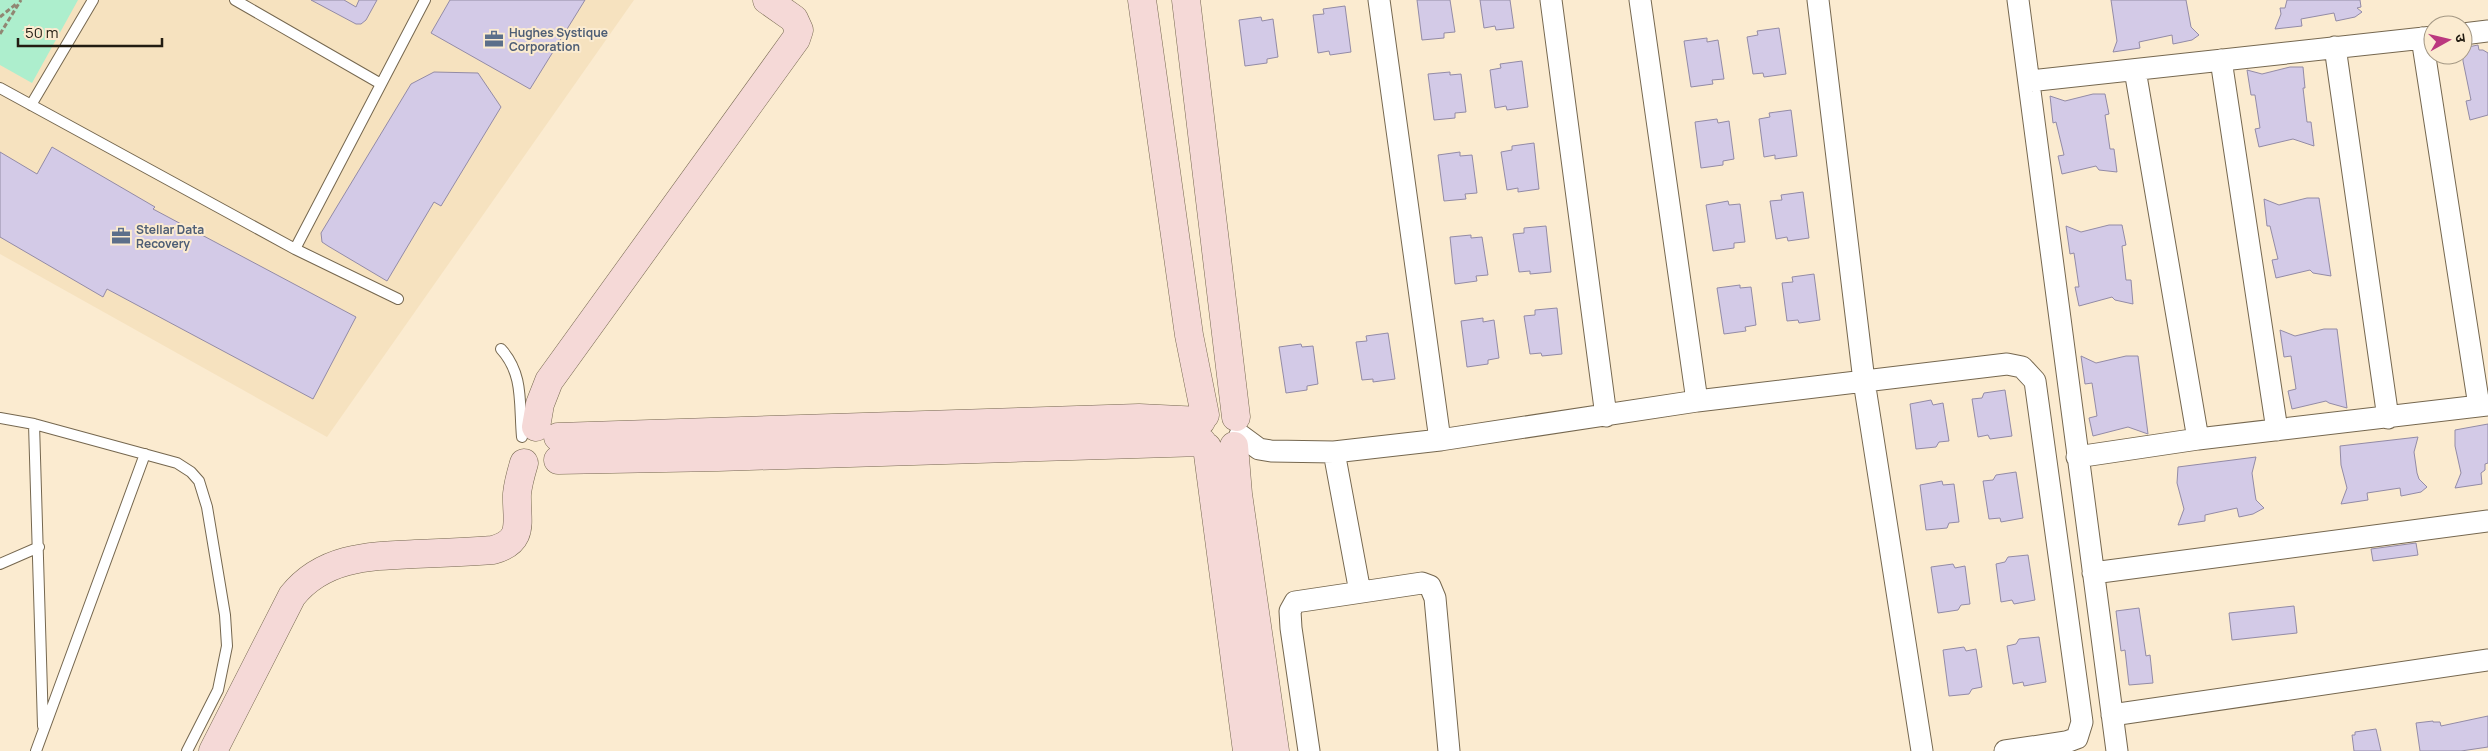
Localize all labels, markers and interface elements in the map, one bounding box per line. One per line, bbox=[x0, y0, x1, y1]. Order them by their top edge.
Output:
scale bar bbox=[18, 15, 161, 47]
north arrow bbox=[2423, 15, 2473, 65]
text: 50 m bbox=[25, 22, 59, 43]
place label: Hughes Systique Corporation bbox=[509, 24, 608, 55]
office icon: Hughes Systique Corporation bbox=[483, 28, 505, 50]
text: उ bbox=[2451, 33, 2471, 44]
place label: Stellar Data Recovery bbox=[136, 221, 204, 252]
office icon: Stellar Data Recovery bbox=[110, 225, 132, 247]

